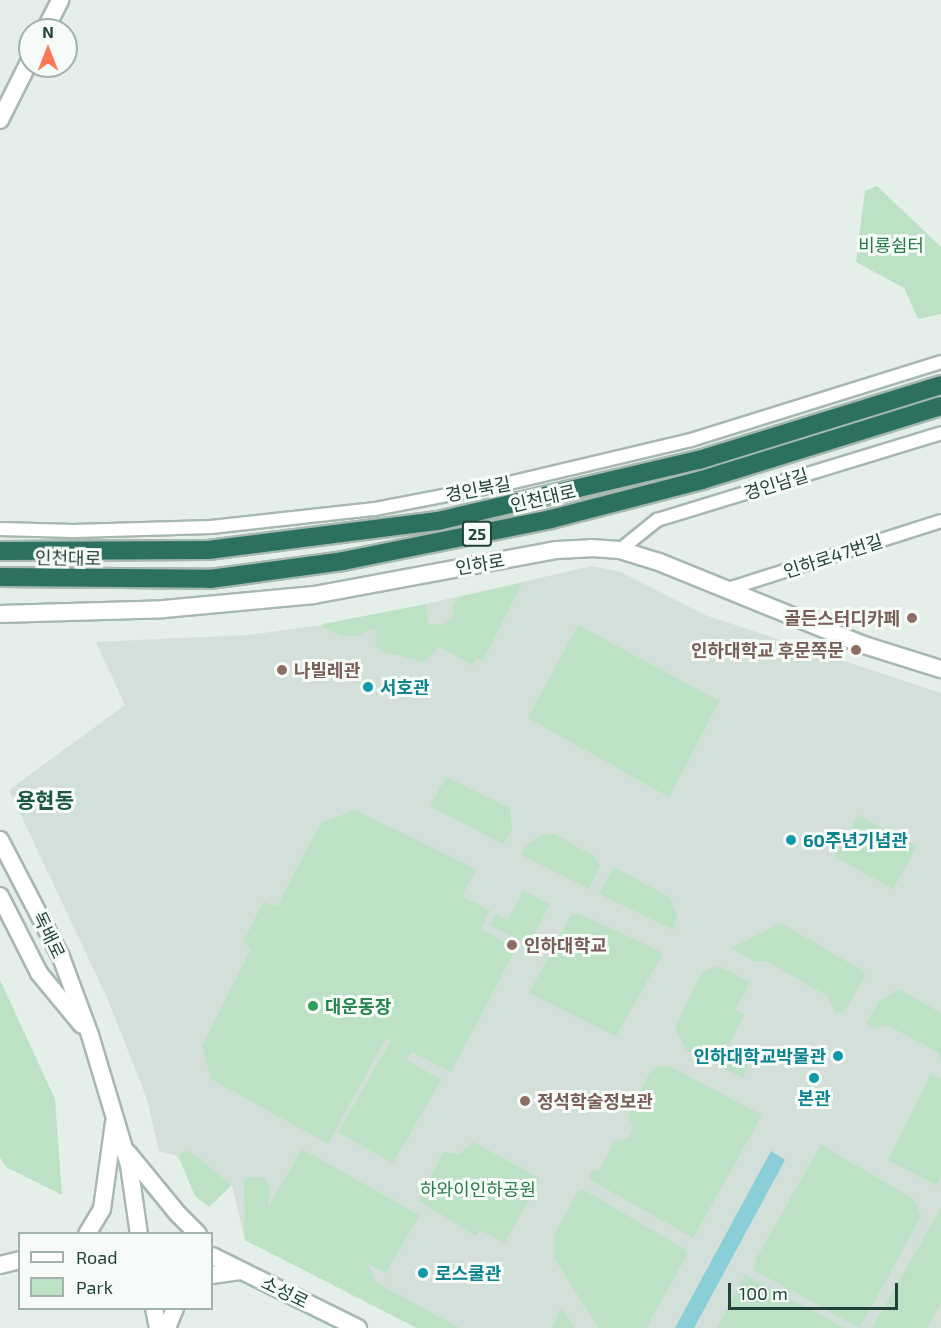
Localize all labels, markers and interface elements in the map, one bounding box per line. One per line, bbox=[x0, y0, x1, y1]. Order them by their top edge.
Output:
north arrow bbox=[18, 18, 78, 78]
text: N bbox=[42, 22, 54, 41]
park label: 비룡쉼터 bbox=[858, 234, 924, 256]
street label: 경인남길 bbox=[741, 464, 811, 504]
street label: 경인북길 bbox=[443, 472, 513, 506]
street label: 인천대로 bbox=[508, 480, 578, 516]
road number: 25 bbox=[460, 521, 494, 547]
street label: 인하로47번길 bbox=[781, 530, 885, 582]
street label: 인천대로 bbox=[35, 547, 101, 569]
street label: 인하로 bbox=[454, 549, 506, 579]
place label: 골든스터디카페 bbox=[784, 607, 900, 629]
marker: 골든스터디카페 bbox=[905, 611, 919, 625]
place label: 인하대학교 후문쪽문 bbox=[691, 639, 844, 661]
marker: 인하대학교 후문쪽문 bbox=[849, 643, 863, 657]
place label: 나빌레관 bbox=[294, 659, 360, 681]
marker: 나빌레관 bbox=[275, 663, 289, 677]
place label: 서호관 bbox=[380, 676, 430, 698]
marker: 서호관 bbox=[361, 680, 375, 694]
district label: 용현동 bbox=[16, 787, 74, 813]
place label: 60주년기념관 bbox=[803, 829, 908, 851]
marker: 60주년기념관 bbox=[784, 833, 798, 847]
street label: 독배로 bbox=[28, 908, 70, 962]
place label: 인하대학교 bbox=[524, 934, 607, 956]
marker: 인하대학교 bbox=[505, 938, 519, 952]
place label: 대운동장 bbox=[325, 995, 391, 1017]
marker: 대운동장 bbox=[306, 999, 320, 1013]
place label: 인하대학교박물관 bbox=[694, 1045, 826, 1067]
marker: 인하대학교박물관 bbox=[831, 1049, 845, 1063]
marker: 본관 bbox=[807, 1071, 821, 1085]
place label: 본관 bbox=[797, 1087, 831, 1109]
place label: 정석학술정보관 bbox=[537, 1090, 653, 1112]
marker: 정석학술정보관 bbox=[518, 1094, 532, 1108]
park label: 하와이인하공원 bbox=[420, 1178, 536, 1200]
legend bbox=[18, 1232, 213, 1310]
text: Road bbox=[76, 1246, 117, 1268]
place label: 로스쿨관 bbox=[435, 1262, 501, 1284]
marker: 로스쿨관 bbox=[416, 1266, 430, 1280]
street label: 소성로 bbox=[258, 1271, 312, 1313]
scale bar bbox=[731, 1271, 900, 1309]
text: Park bbox=[76, 1276, 113, 1298]
text: 100 m bbox=[739, 1282, 788, 1304]

